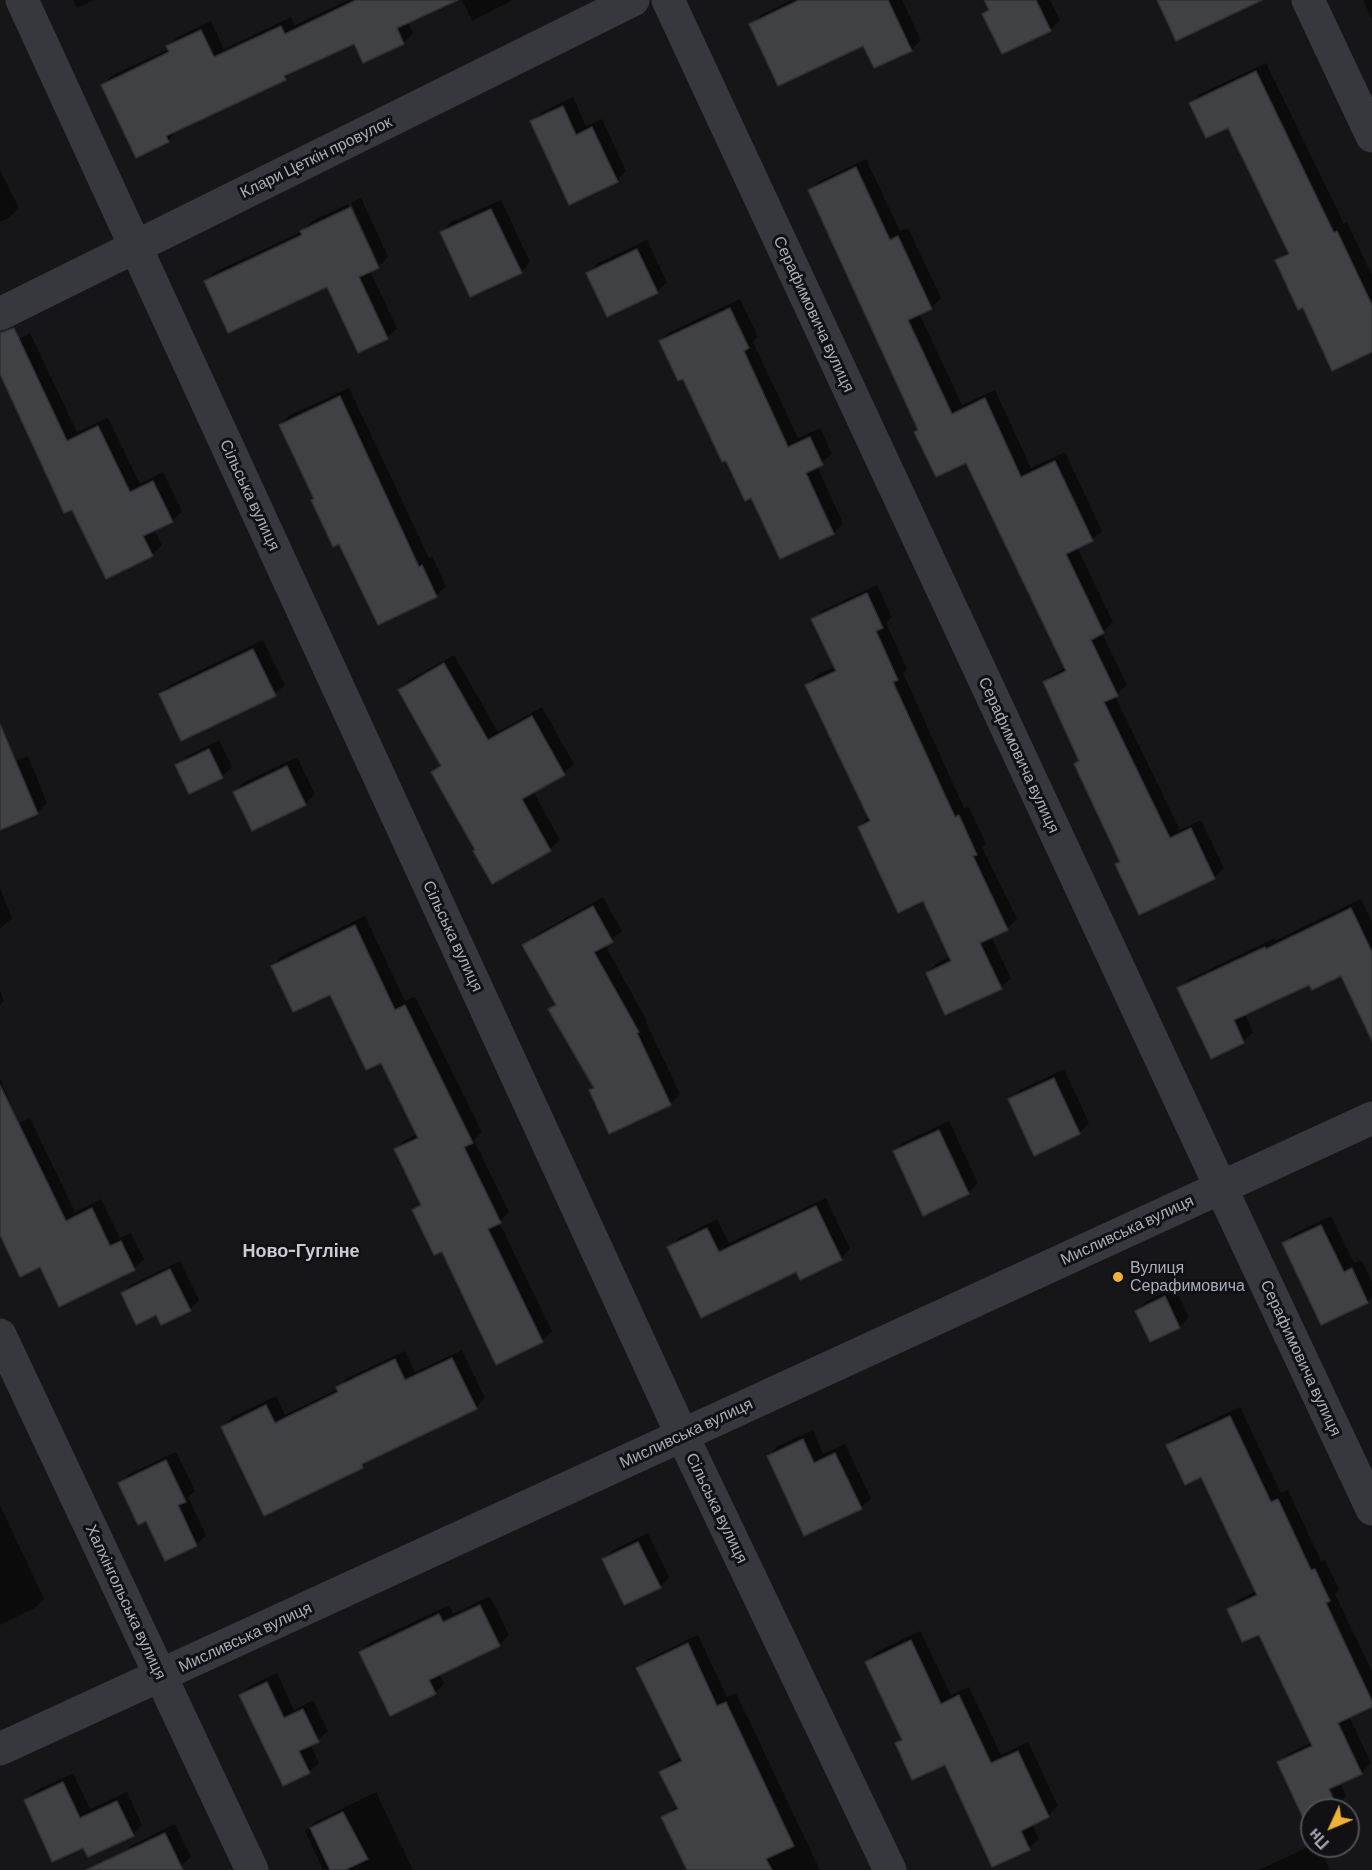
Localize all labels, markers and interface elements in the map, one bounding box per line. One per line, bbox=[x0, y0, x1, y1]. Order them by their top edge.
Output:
street label: Клари Цеткін провулок bbox=[237, 112, 395, 202]
street label: Серафимовича вулиця bbox=[769, 233, 859, 395]
street label: Сільська вулиця bbox=[216, 436, 284, 554]
street label: Серафимовича вулиця bbox=[974, 674, 1064, 836]
street label: Сільська вулиця bbox=[419, 877, 487, 995]
street label: Мисливська вулиця bbox=[1057, 1191, 1197, 1269]
district label: Ново-Гугліне bbox=[242, 1240, 360, 1262]
place label: Вулиця Серафимовича bbox=[1130, 1258, 1245, 1296]
marker: Вулиця Серафимовича bbox=[1111, 1270, 1125, 1284]
street label: Серафимовича вулиця bbox=[1256, 1277, 1346, 1439]
street label: Мисливська вулиця bbox=[616, 1394, 756, 1472]
street label: Сільська вулиця bbox=[682, 1450, 752, 1566]
street label: Халхінгольська вулиця bbox=[82, 1522, 170, 1682]
street label: Мисливська вулиця bbox=[175, 1598, 315, 1676]
north arrow bbox=[1300, 1798, 1360, 1858]
text: Пн bbox=[1304, 1825, 1332, 1854]

